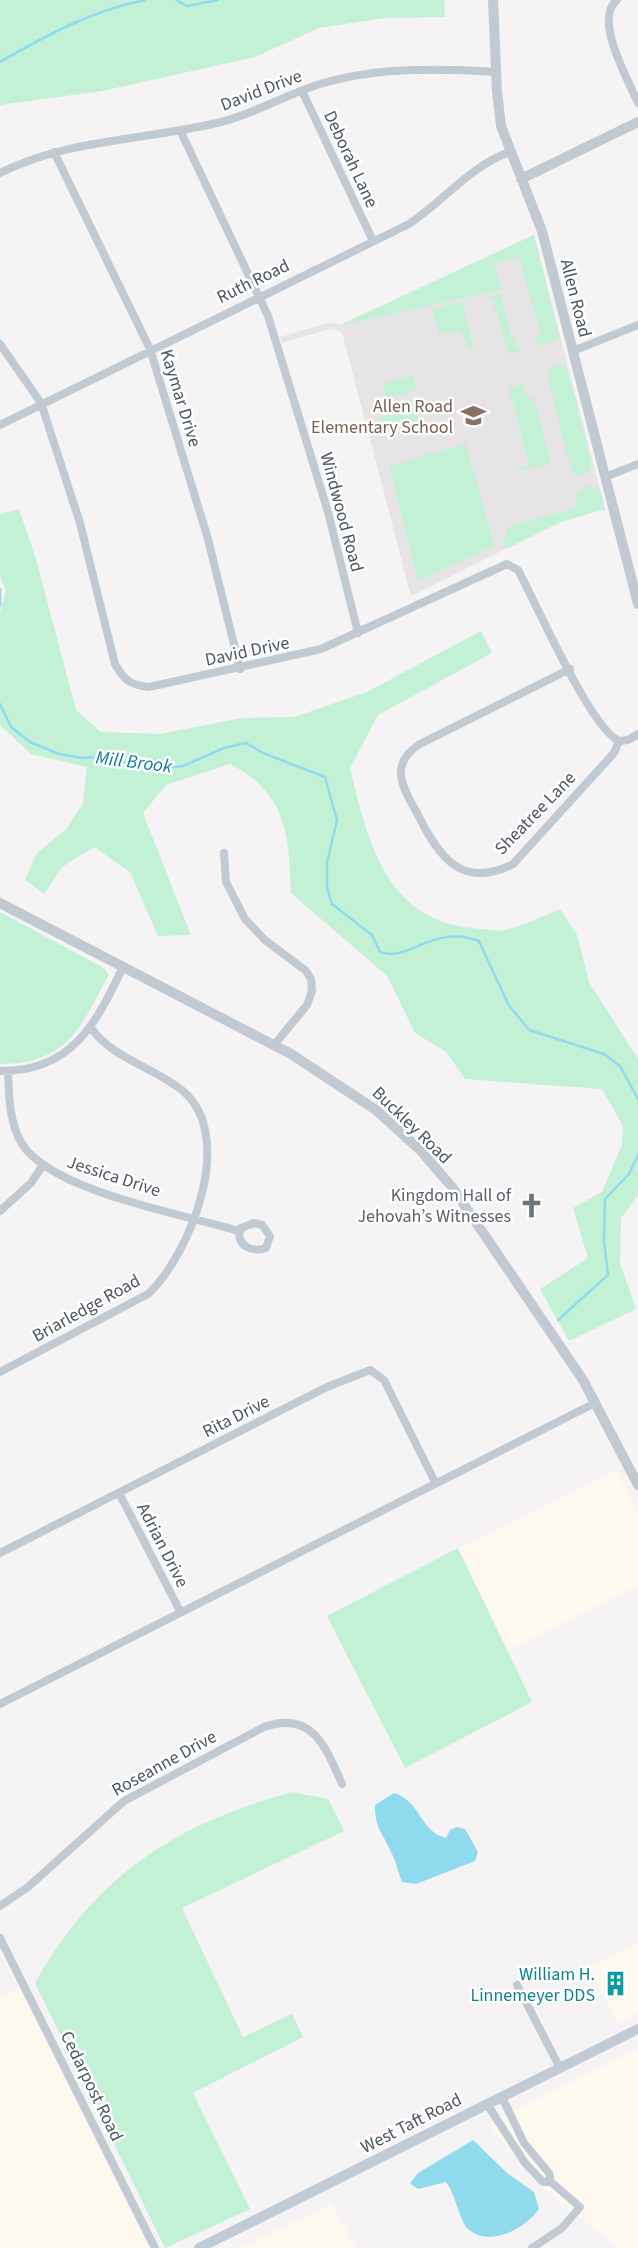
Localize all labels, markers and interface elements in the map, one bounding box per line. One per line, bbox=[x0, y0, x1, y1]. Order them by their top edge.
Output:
street label: David Drive bbox=[217, 63, 306, 117]
street label: Deborah Lane bbox=[317, 107, 384, 212]
street label: Ruth Road bbox=[213, 253, 294, 310]
street label: Allen Road bbox=[554, 256, 597, 340]
street label: Kaymar Drive bbox=[154, 346, 207, 450]
place label: Allen Road Elementary School bbox=[311, 394, 453, 440]
school or university icon: Allen Road Elementary School bbox=[459, 402, 487, 430]
street label: Windwood Road bbox=[314, 449, 370, 575]
street label: David Drive bbox=[203, 630, 292, 673]
water label: Mill Brook bbox=[94, 744, 175, 781]
street label: Sheatree Lane bbox=[489, 766, 582, 861]
street label: Buckley Road bbox=[366, 1081, 457, 1170]
street label: Jessica Drive bbox=[64, 1150, 164, 1203]
place label: Kingdom Hall of Jehovah’s Witnesses bbox=[357, 1183, 512, 1229]
church icon: Kingdom Hall of Jehovah’s Witnesses bbox=[517, 1191, 545, 1219]
street label: Briarledge Road bbox=[28, 1268, 145, 1348]
street label: Rita Drive bbox=[198, 1389, 274, 1444]
street label: Adrian Drive bbox=[131, 1499, 195, 1592]
street label: Roseanne Drive bbox=[107, 1724, 221, 1803]
place label: William H. Linnemeyer DDS bbox=[470, 1962, 595, 2008]
building icon: William H. Linnemeyer DDS bbox=[601, 1970, 629, 1998]
street label: Cedarpost Road bbox=[54, 2027, 129, 2146]
street label: West Taft Road bbox=[356, 2087, 466, 2160]

